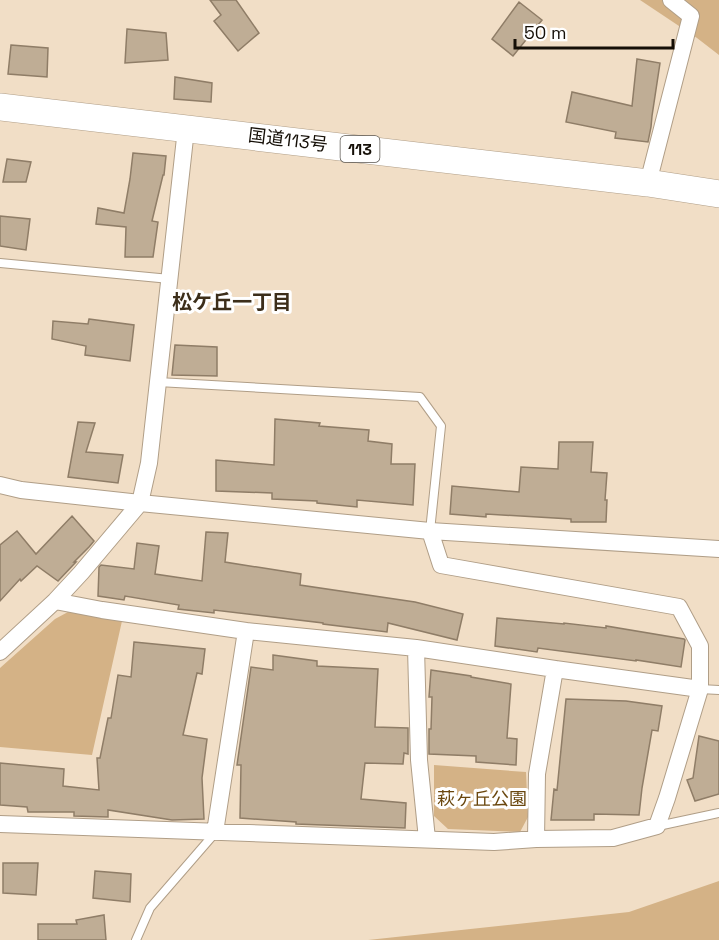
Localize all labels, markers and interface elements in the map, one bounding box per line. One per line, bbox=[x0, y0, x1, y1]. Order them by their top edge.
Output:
scale bar bbox=[515, 12, 672, 50]
text: 50 m bbox=[524, 21, 566, 44]
street label: 国道113号 bbox=[247, 123, 329, 156]
road number: 113 bbox=[340, 136, 380, 162]
district label: 松ケ丘一丁目 bbox=[172, 289, 292, 315]
park label: 萩ヶ丘公園 bbox=[437, 787, 527, 810]

